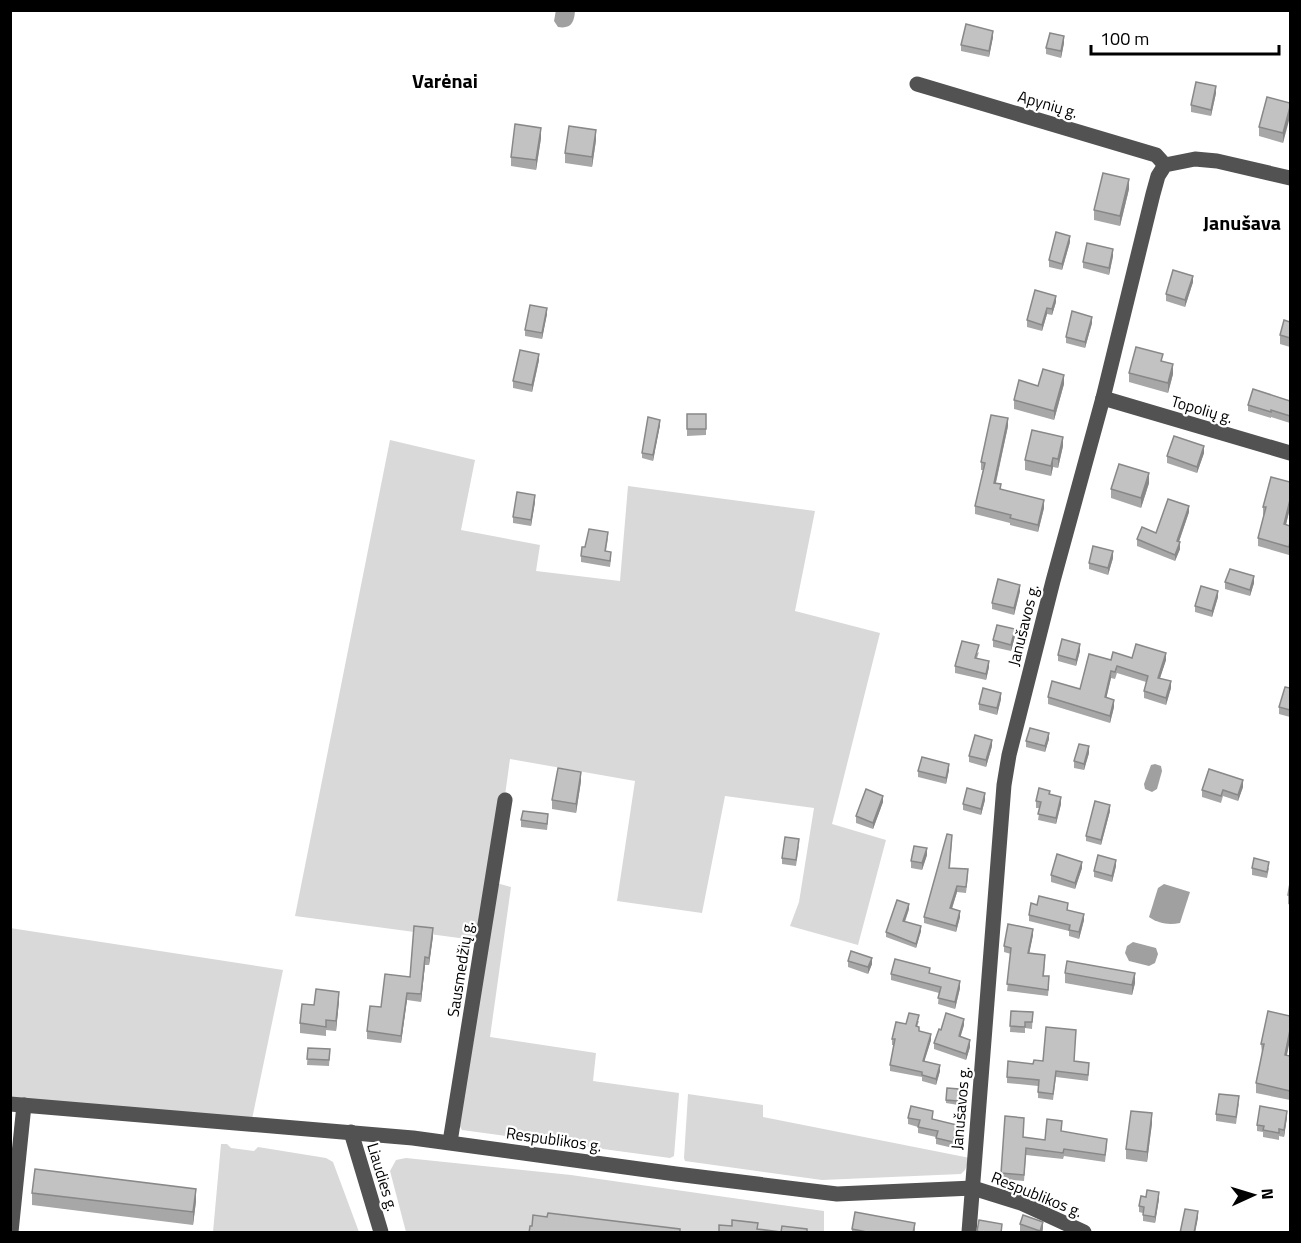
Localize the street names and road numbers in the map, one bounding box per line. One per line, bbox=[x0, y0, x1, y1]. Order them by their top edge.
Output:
street label: Apynių g. bbox=[1015, 84, 1081, 124]
street label: Topolių g. bbox=[1168, 389, 1236, 429]
street label: Janušavos g. bbox=[1001, 581, 1045, 669]
street label: Sausmedžių g. bbox=[441, 919, 479, 1019]
street label: Janušavos g. bbox=[944, 1065, 976, 1151]
street label: Respublikos g. bbox=[505, 1120, 603, 1158]
street label: Liaudies g. bbox=[361, 1140, 405, 1214]
street label: Respublikos g. bbox=[988, 1165, 1086, 1223]

